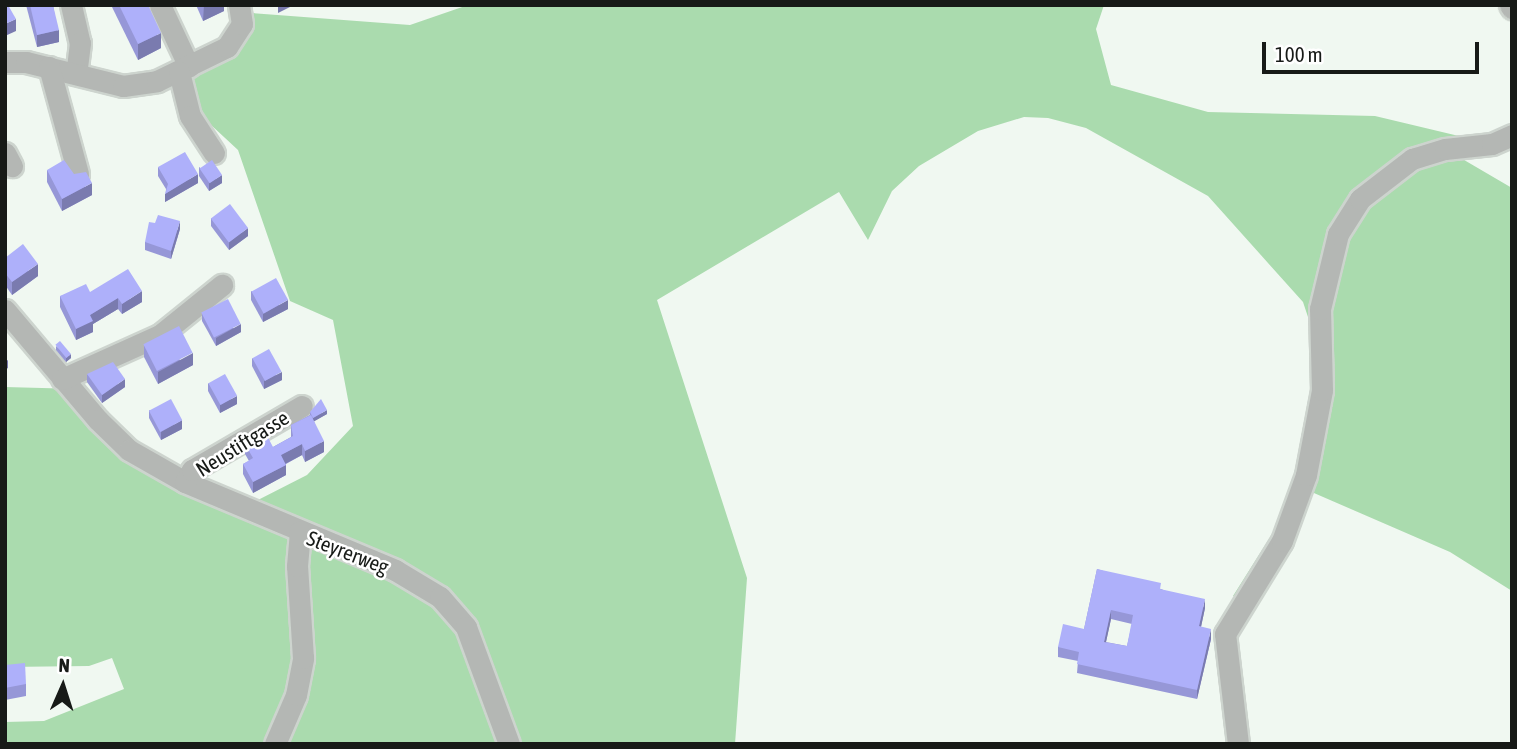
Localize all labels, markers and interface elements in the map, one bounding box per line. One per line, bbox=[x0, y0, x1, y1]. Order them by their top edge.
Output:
scale bar bbox=[1265, 28, 1482, 72]
text: 100 m bbox=[1275, 42, 1323, 66]
street label: Neustiftgasse bbox=[191, 405, 293, 481]
street label: Steyrerweg bbox=[304, 525, 392, 579]
north arrow bbox=[28, 651, 98, 721]
text: N bbox=[58, 654, 70, 676]

